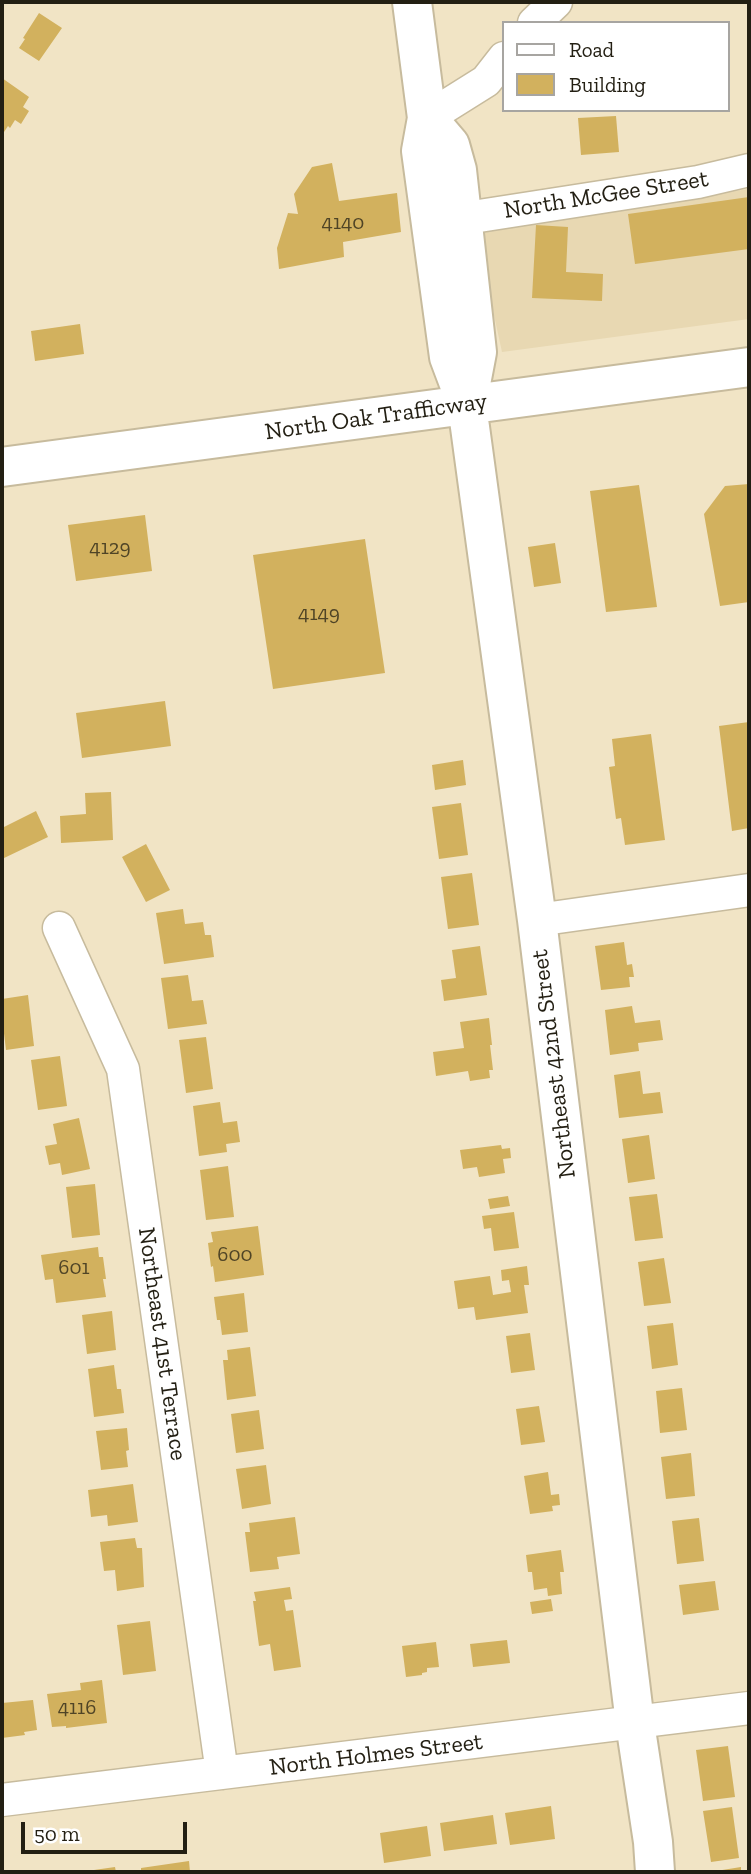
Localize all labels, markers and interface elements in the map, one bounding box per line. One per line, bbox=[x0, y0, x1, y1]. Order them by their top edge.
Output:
legend bbox=[503, 21, 730, 112]
text: Road bbox=[569, 37, 614, 62]
text: Building bbox=[569, 72, 646, 97]
street label: North McGee Street bbox=[502, 165, 710, 225]
house number: 4140 bbox=[322, 210, 364, 236]
street label: North Oak Trafficway bbox=[263, 387, 489, 447]
house number: 4129 bbox=[89, 535, 131, 561]
house number: 4149 bbox=[298, 601, 340, 627]
street label: Northeast 42nd Street bbox=[526, 948, 582, 1180]
street label: Northeast 41st Terrace bbox=[131, 1225, 193, 1463]
house number: 600 bbox=[217, 1242, 253, 1268]
house number: 601 bbox=[58, 1255, 90, 1281]
house number: 4116 bbox=[58, 1695, 96, 1721]
street label: North Holmes Street bbox=[268, 1728, 484, 1782]
scale bar bbox=[24, 1808, 191, 1852]
text: 50 m bbox=[34, 1821, 80, 1846]

